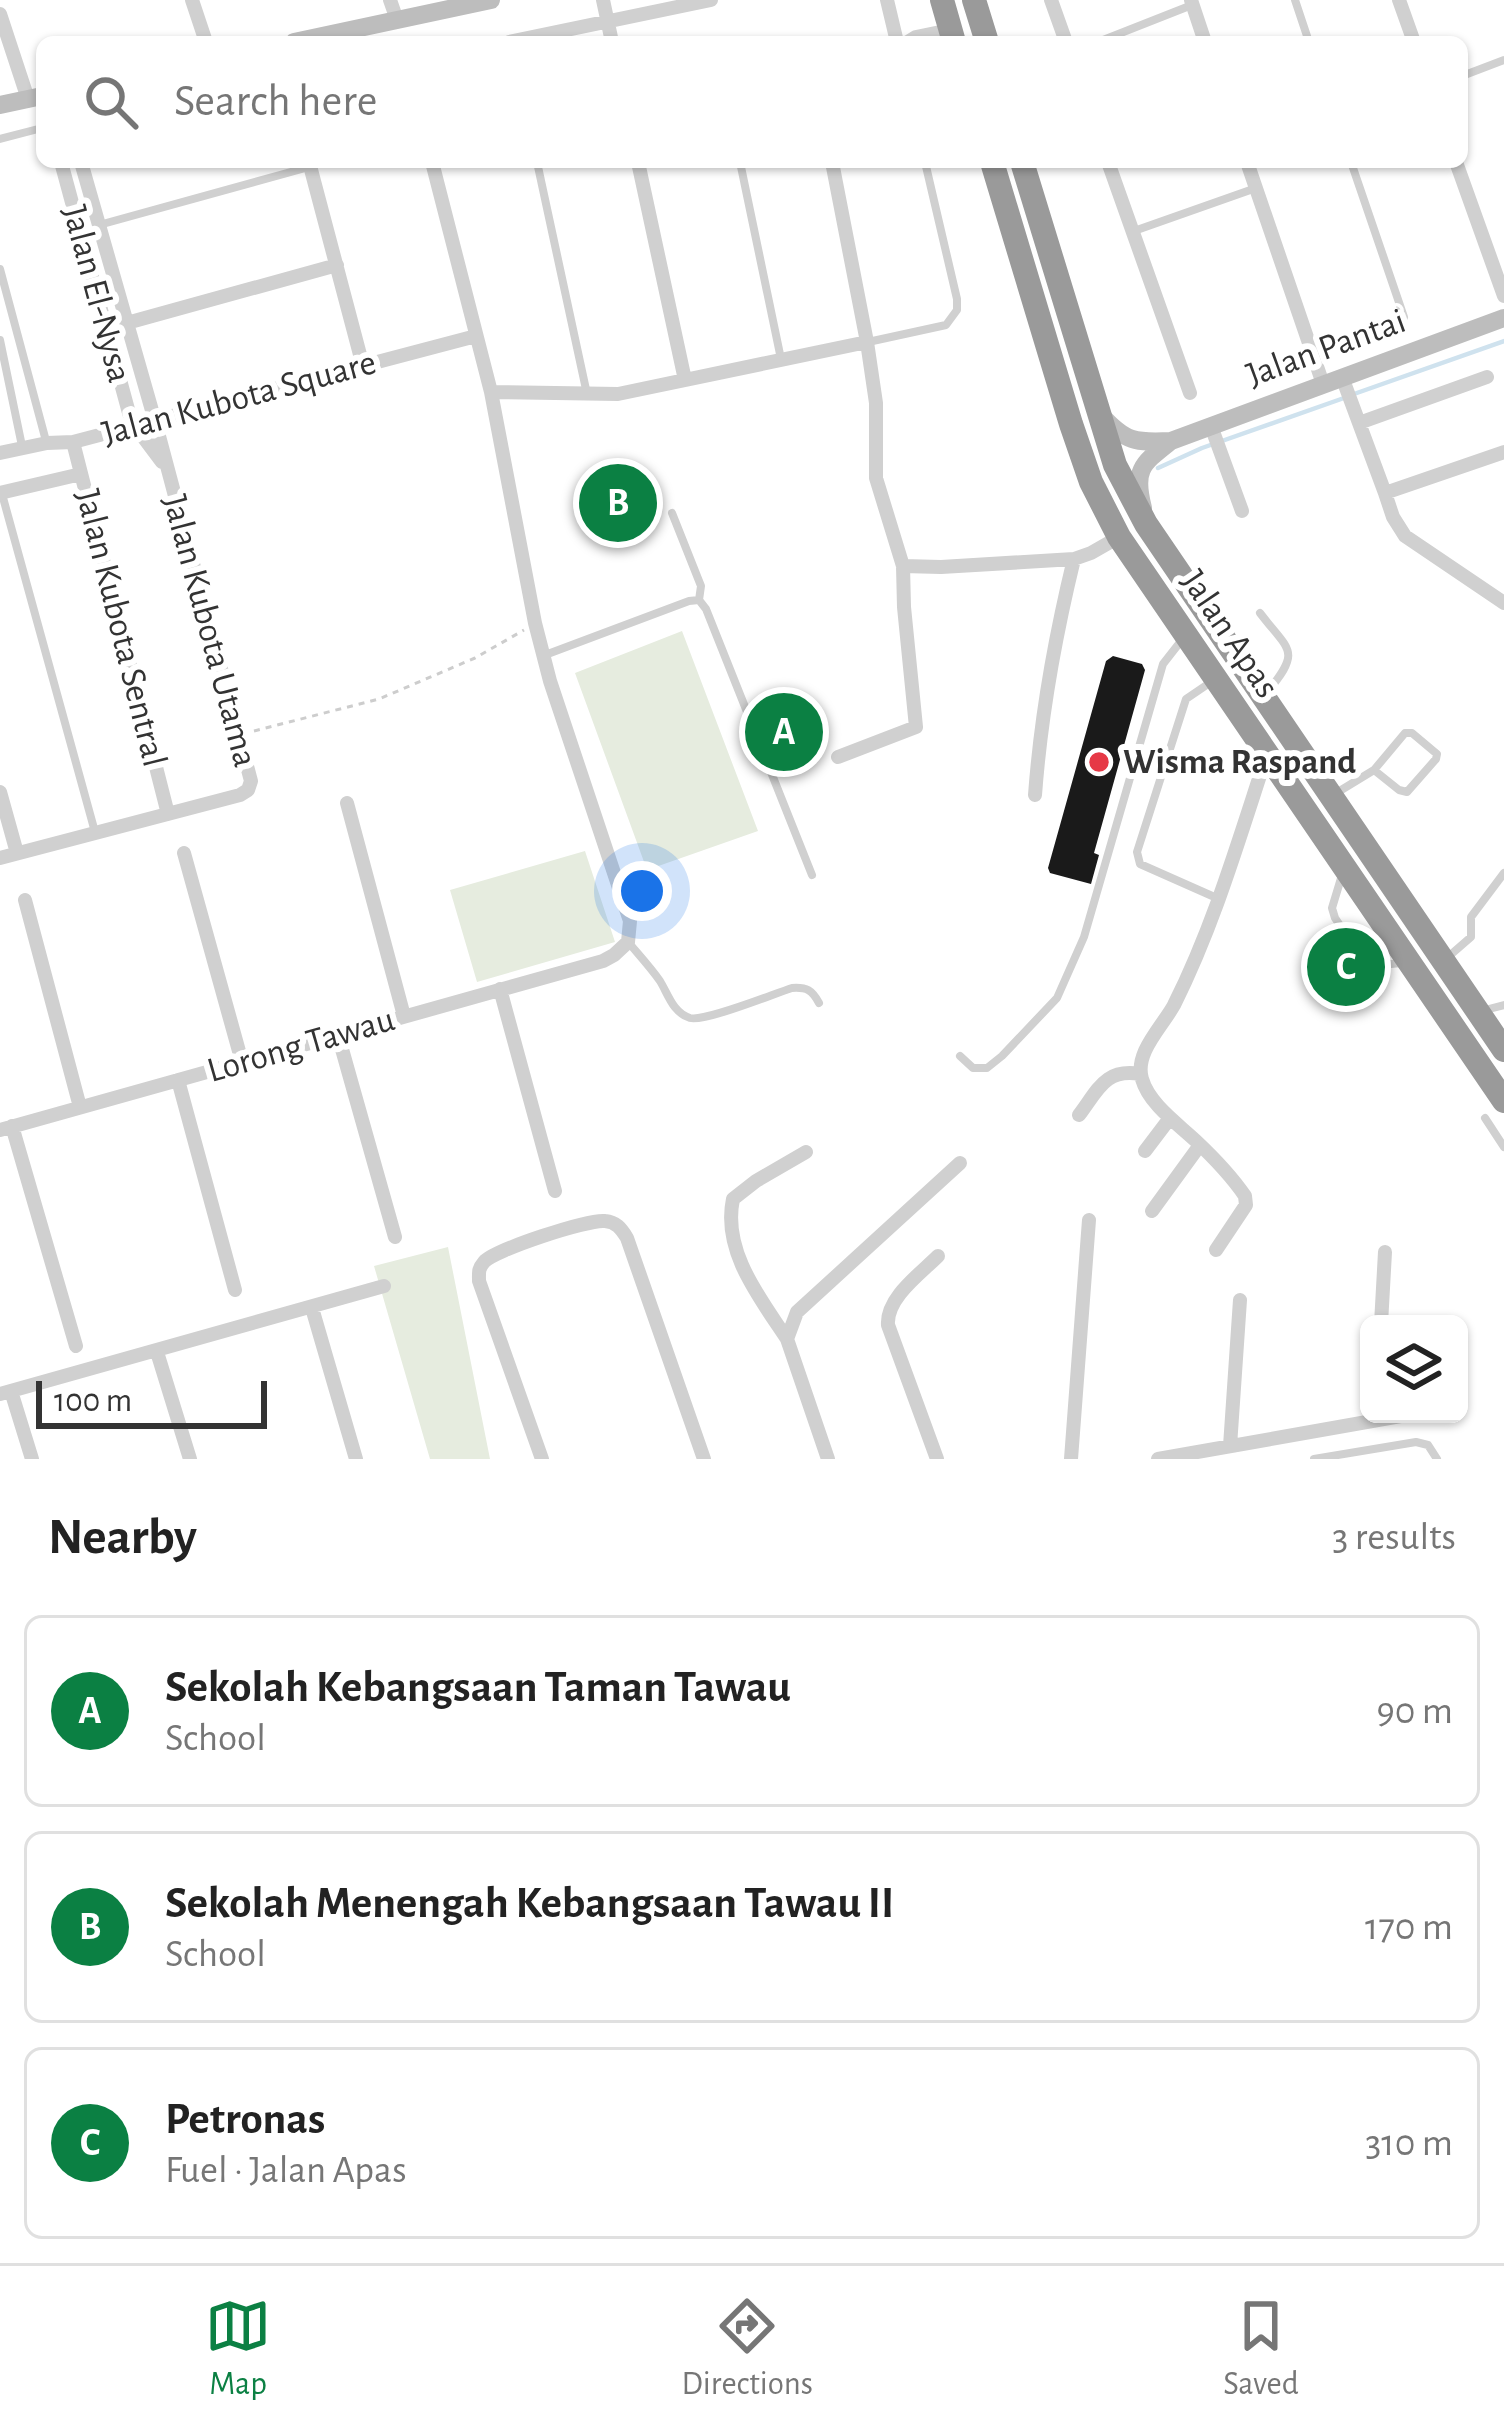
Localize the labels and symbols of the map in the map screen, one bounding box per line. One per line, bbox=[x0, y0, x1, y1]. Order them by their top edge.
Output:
street label: Jalan El-Nysa bbox=[56, 202, 138, 386]
street label: Jalan Pantai bbox=[1242, 303, 1410, 393]
street label: Jalan Kubota Square bbox=[98, 344, 380, 452]
pin: B bbox=[579, 458, 657, 548]
street label: Jalan Kubota Sentral bbox=[69, 486, 173, 770]
street label: Jalan Kubota Utama bbox=[156, 491, 264, 771]
street label: Jalan Apas bbox=[1175, 564, 1285, 704]
pin: A bbox=[745, 687, 823, 777]
place label: Wisma Raspand bbox=[1123, 744, 1356, 780]
marker: Wisma Raspand bbox=[1086, 749, 1112, 775]
your location bbox=[612, 861, 672, 921]
pin: C bbox=[1307, 922, 1385, 1012]
street label: Lorong Tawau bbox=[203, 1001, 399, 1089]
scale bar bbox=[36, 1375, 267, 1428]

